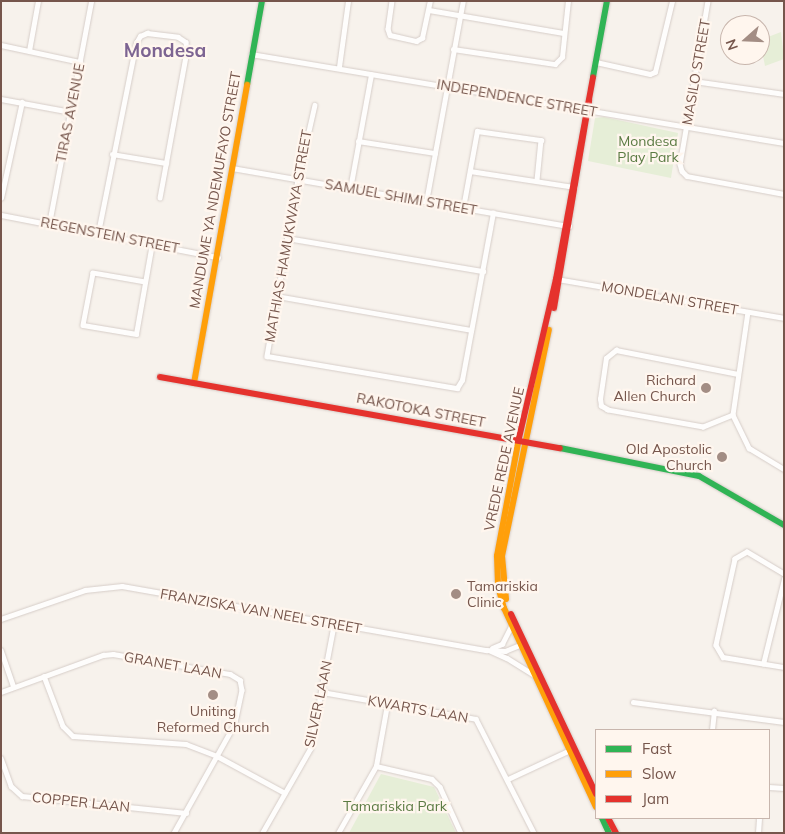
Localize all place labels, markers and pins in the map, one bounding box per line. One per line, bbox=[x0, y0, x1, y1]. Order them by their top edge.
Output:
place label: Richard Allen Church bbox=[614, 372, 696, 404]
marker: Richard Allen Church bbox=[700, 382, 712, 394]
place label: Old Apostolic Church bbox=[626, 441, 712, 474]
marker: Old Apostolic Church bbox=[716, 451, 728, 463]
place label: Tamariskia Clinic bbox=[467, 578, 538, 610]
marker: Tamariskia Clinic bbox=[449, 587, 463, 601]
marker: Uniting Reformed Church bbox=[207, 689, 219, 701]
place label: Uniting Reformed Church bbox=[157, 703, 269, 736]

